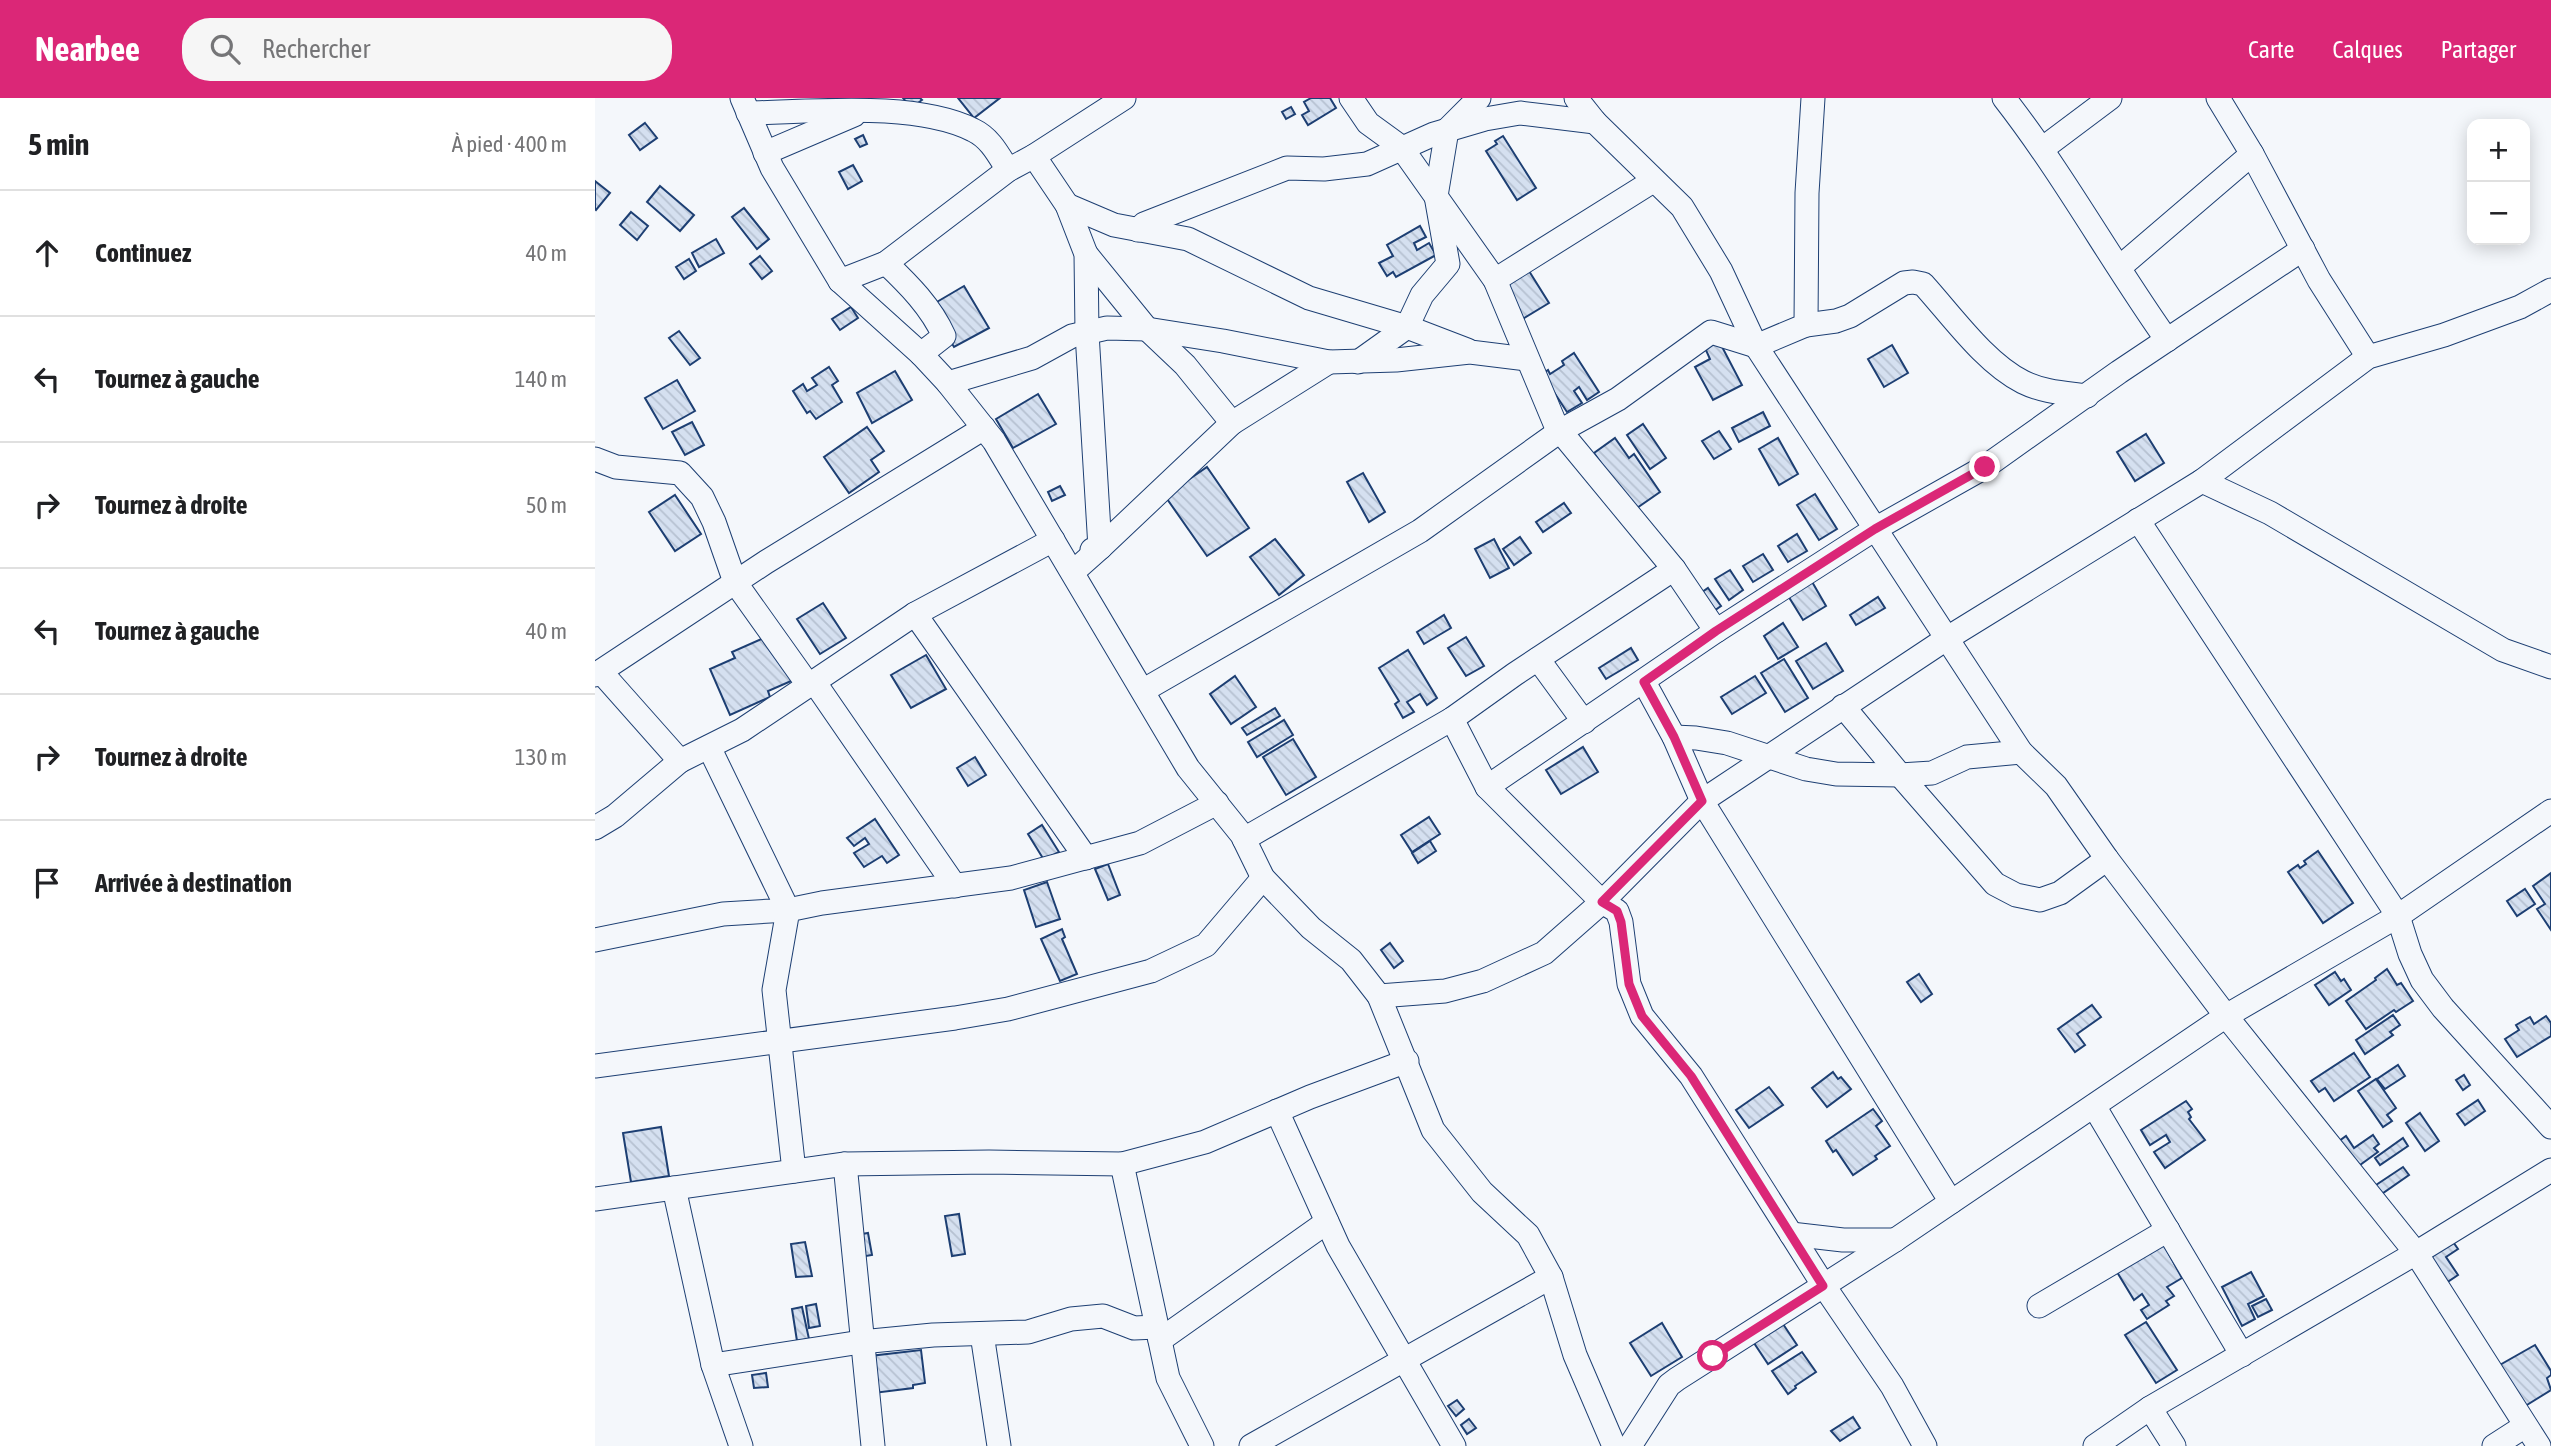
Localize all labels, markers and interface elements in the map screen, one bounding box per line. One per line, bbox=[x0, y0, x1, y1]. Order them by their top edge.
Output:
search box bbox=[182, 18, 672, 81]
text: Nearbee bbox=[35, 30, 140, 68]
icon: search bbox=[206, 30, 244, 68]
text: Rechercher bbox=[262, 34, 370, 64]
text: Carte bbox=[2248, 36, 2294, 63]
text: Calques bbox=[2332, 36, 2403, 63]
text: Partager bbox=[2441, 36, 2516, 63]
map controls bbox=[2467, 119, 2530, 245]
button: + bbox=[2467, 119, 2530, 182]
text: 5 min bbox=[28, 127, 89, 161]
text: À pied · 400 m bbox=[452, 131, 567, 157]
button: − bbox=[2467, 182, 2530, 245]
icon: ahead bbox=[28, 234, 66, 272]
text: Continuez bbox=[95, 238, 191, 268]
text: 40 m bbox=[526, 240, 567, 266]
icon: left bbox=[28, 360, 66, 398]
text: Tournez à gauche bbox=[95, 364, 260, 394]
text: 140 m bbox=[515, 366, 567, 392]
route end bbox=[1969, 451, 2000, 482]
icon: right bbox=[28, 486, 66, 524]
text: Tournez à droite bbox=[95, 490, 248, 520]
text: 50 m bbox=[526, 492, 567, 518]
icon: left bbox=[28, 612, 66, 650]
text: Tournez à gauche bbox=[95, 616, 260, 646]
text: 40 m bbox=[526, 618, 567, 644]
icon: right bbox=[28, 738, 66, 776]
text: Tournez à droite bbox=[95, 742, 248, 772]
text: 130 m bbox=[515, 744, 567, 770]
icon: arrive bbox=[28, 864, 66, 902]
text: Arrivée à destination bbox=[95, 868, 292, 898]
route start bbox=[1697, 1340, 1728, 1371]

